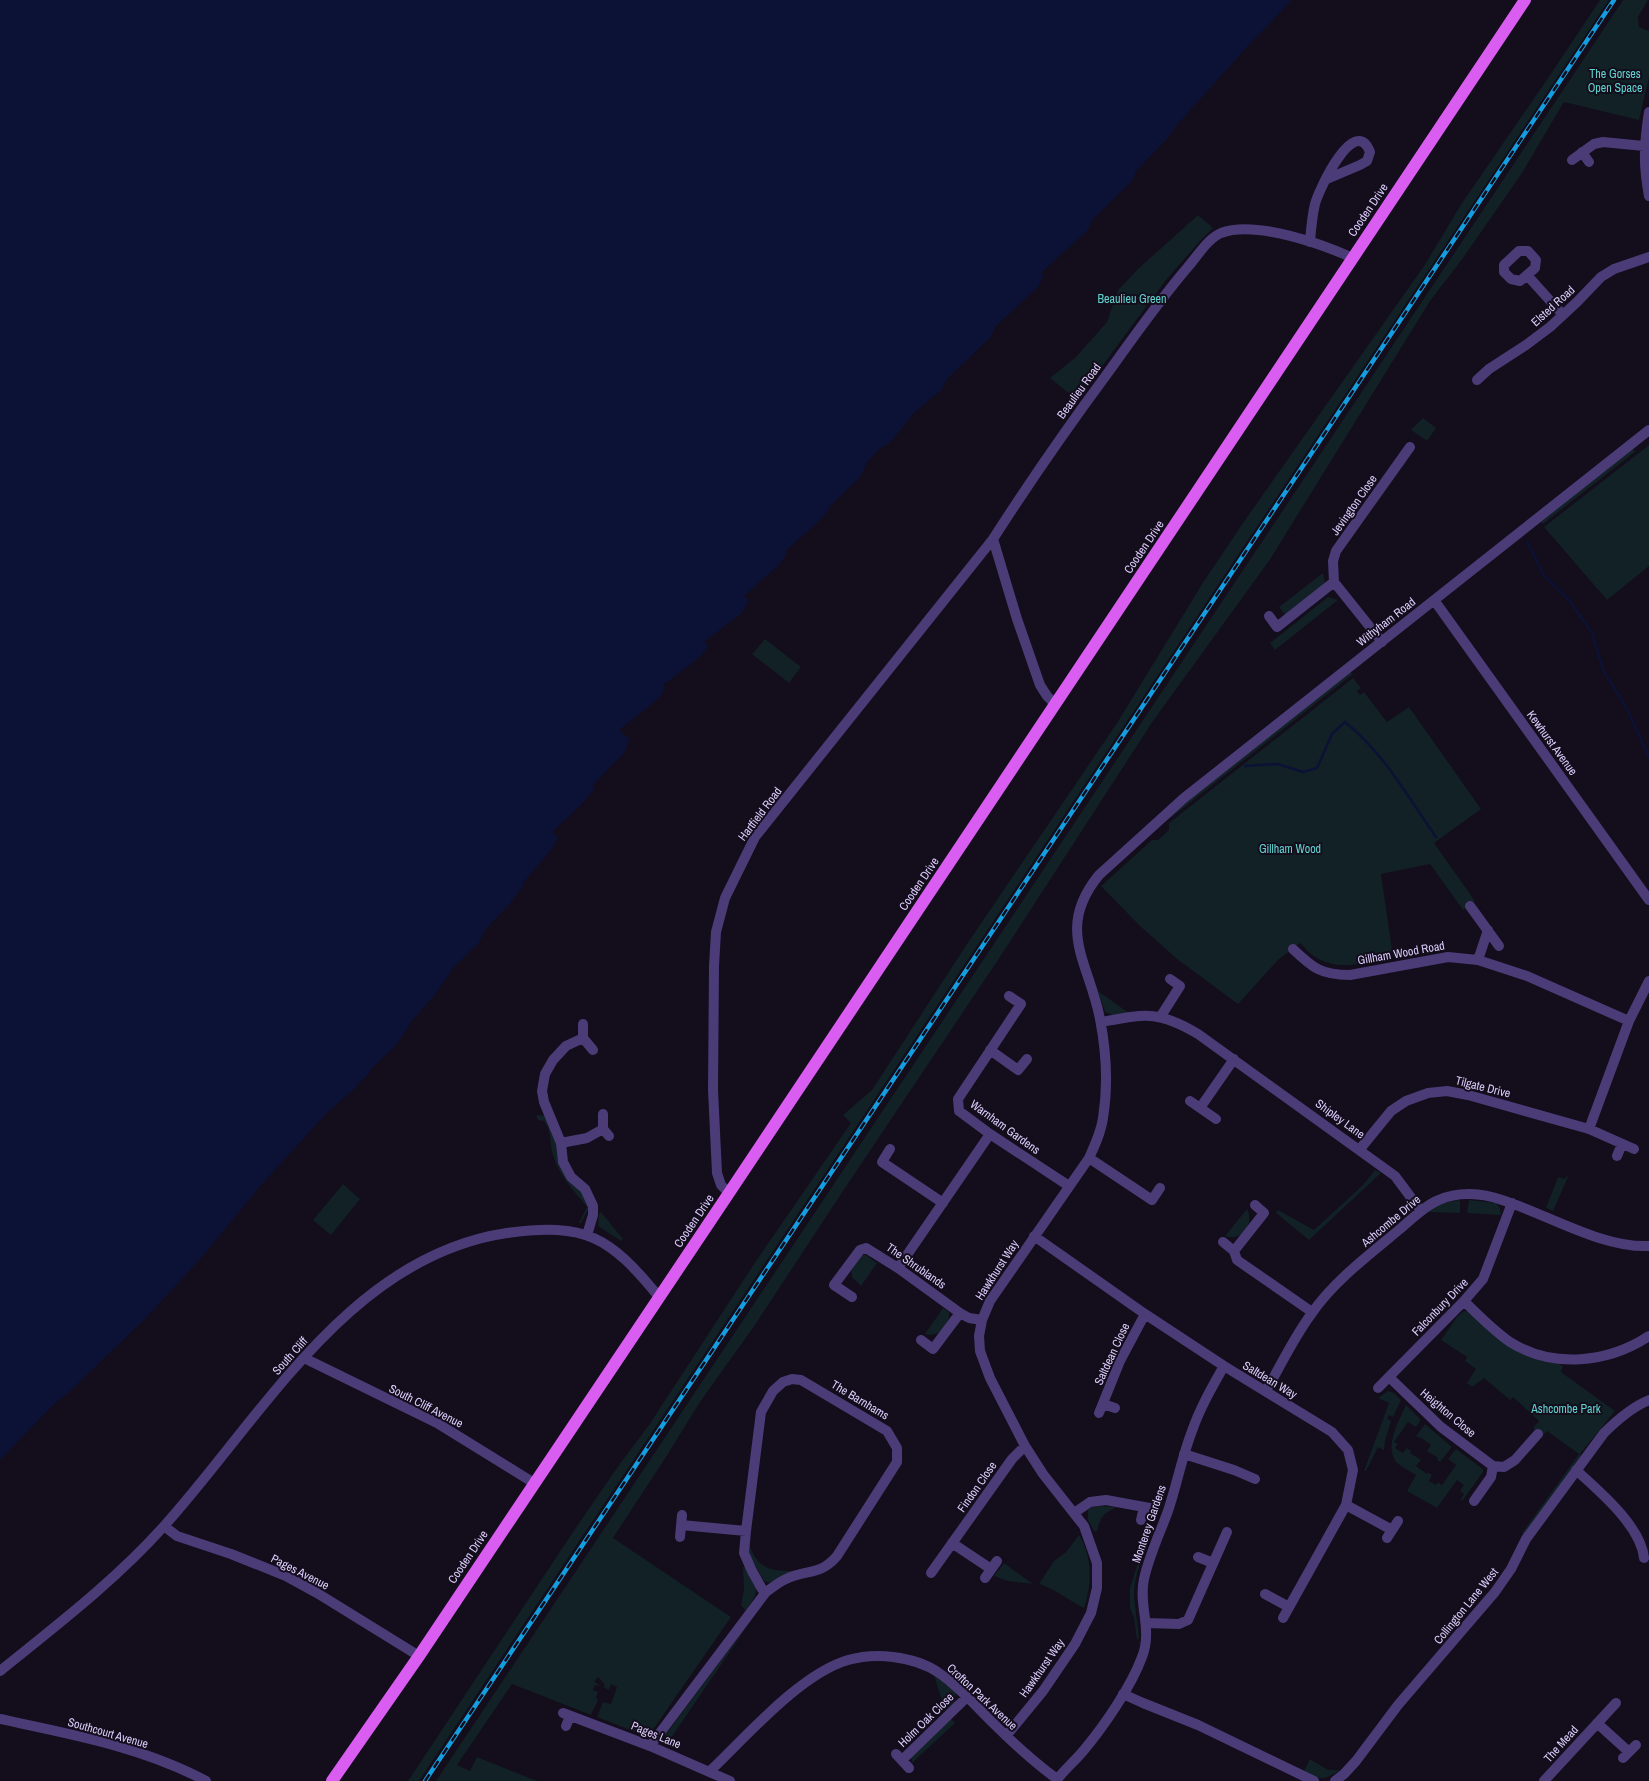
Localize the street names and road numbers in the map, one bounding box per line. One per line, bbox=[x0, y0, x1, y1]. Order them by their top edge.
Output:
street label: Cooden Drive bbox=[1344, 180, 1392, 240]
street label: Elsted Road bbox=[1528, 282, 1578, 330]
street label: Beaulieu Road bbox=[1053, 360, 1105, 422]
street label: Jevington Close bbox=[1327, 472, 1381, 538]
street label: Cooden Drive bbox=[1120, 517, 1168, 577]
street label: Withyham Road bbox=[1353, 594, 1419, 650]
street label: Kewhurst Avenue bbox=[1523, 707, 1581, 779]
street label: Hartfield Road bbox=[735, 784, 785, 844]
street label: Cooden Drive bbox=[895, 854, 943, 914]
street label: Gillham Wood Road bbox=[1356, 937, 1446, 969]
street label: Tilgate Drive bbox=[1454, 1072, 1512, 1102]
street label: Warnham Gardens bbox=[967, 1096, 1043, 1158]
street label: Shipley Lane bbox=[1312, 1096, 1368, 1142]
street label: Cooden Drive bbox=[670, 1191, 718, 1251]
street label: Ashcombe Drive bbox=[1357, 1191, 1424, 1251]
street label: Hawkhurst Way bbox=[972, 1237, 1022, 1303]
street label: The Shrublands bbox=[883, 1240, 949, 1293]
street label: Falconbury Drive bbox=[1408, 1275, 1472, 1339]
street label: Saltdean Close bbox=[1091, 1320, 1133, 1388]
street label: South Cliff bbox=[269, 1333, 312, 1378]
street label: Saltdean Way bbox=[1240, 1357, 1300, 1403]
street label: The Barnhams bbox=[828, 1377, 892, 1424]
street label: South Cliff Avenue bbox=[386, 1380, 466, 1432]
street label: Heighton Close bbox=[1417, 1385, 1479, 1441]
street label: Findon Close bbox=[954, 1458, 1000, 1516]
street label: Monterey Gardens bbox=[1128, 1483, 1170, 1565]
street label: Cooden Drive bbox=[444, 1527, 492, 1587]
street label: Pages Avenue bbox=[268, 1551, 332, 1593]
street label: Collington Lane West bbox=[1430, 1564, 1502, 1648]
street label: Hawkhurst Way bbox=[1016, 1635, 1068, 1701]
street label: Crofton Park Avenue bbox=[943, 1660, 1021, 1734]
street label: Holm Oak Close bbox=[895, 1689, 957, 1751]
street label: Southcourt Avenue bbox=[66, 1714, 150, 1752]
street label: Pages Lane bbox=[629, 1718, 683, 1752]
street label: The Mead bbox=[1540, 1722, 1582, 1766]

